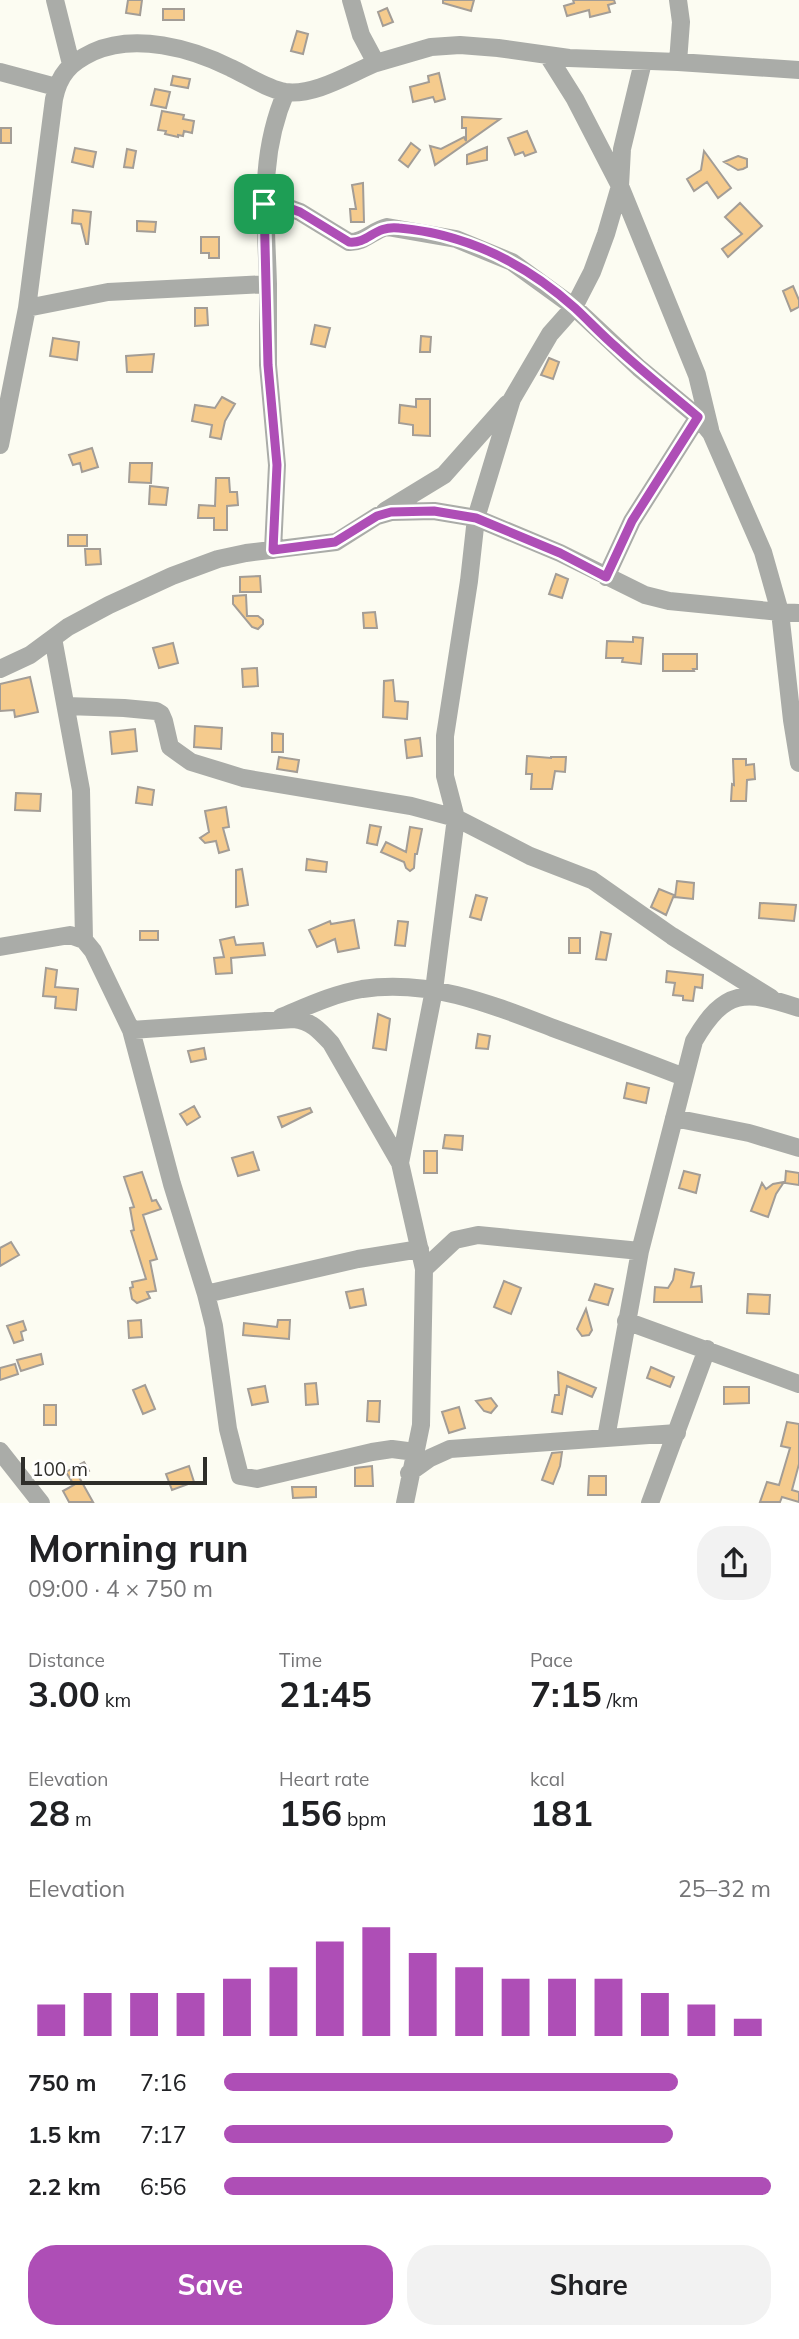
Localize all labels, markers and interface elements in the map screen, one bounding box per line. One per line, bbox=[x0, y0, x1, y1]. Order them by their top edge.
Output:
pin bbox=[234, 174, 294, 234]
icon: arrive bbox=[245, 185, 283, 223]
scale bar bbox=[21, 1454, 206, 1485]
text: 100 m bbox=[32, 1457, 88, 1481]
text: Morning run bbox=[28, 1524, 249, 1572]
button: share bbox=[697, 1526, 771, 1600]
text: 09:00 · 4 × 750 m bbox=[28, 1574, 213, 1603]
text: Distance bbox=[28, 1648, 105, 1672]
text: Time bbox=[279, 1648, 322, 1672]
text: Pace bbox=[530, 1648, 573, 1672]
text: 3.00 bbox=[28, 1672, 100, 1716]
text: 21:45 bbox=[279, 1672, 372, 1716]
text: 7:15 bbox=[530, 1672, 602, 1716]
text: km bbox=[100, 1688, 131, 1712]
text: /km bbox=[602, 1688, 639, 1712]
text: Elevation bbox=[28, 1767, 108, 1791]
text: Heart rate bbox=[279, 1767, 369, 1791]
text: kcal bbox=[530, 1767, 565, 1791]
text: 28 bbox=[28, 1791, 70, 1835]
text: 156 bbox=[279, 1791, 342, 1835]
text: 181 bbox=[530, 1791, 593, 1835]
text: m bbox=[70, 1807, 92, 1831]
text: bpm bbox=[342, 1807, 386, 1831]
text: Elevation bbox=[28, 1874, 125, 1903]
text: 25–32 m bbox=[678, 1874, 771, 1903]
text: 750 m bbox=[28, 2068, 96, 2097]
text: 7:16 bbox=[140, 2068, 187, 2097]
text: 1.5 km bbox=[28, 2120, 101, 2149]
text: 7:17 bbox=[140, 2120, 187, 2149]
text: 2.2 km bbox=[28, 2172, 101, 2201]
text: 6:56 bbox=[140, 2172, 187, 2201]
button: Save bbox=[28, 2245, 393, 2325]
button: Share bbox=[407, 2245, 771, 2325]

